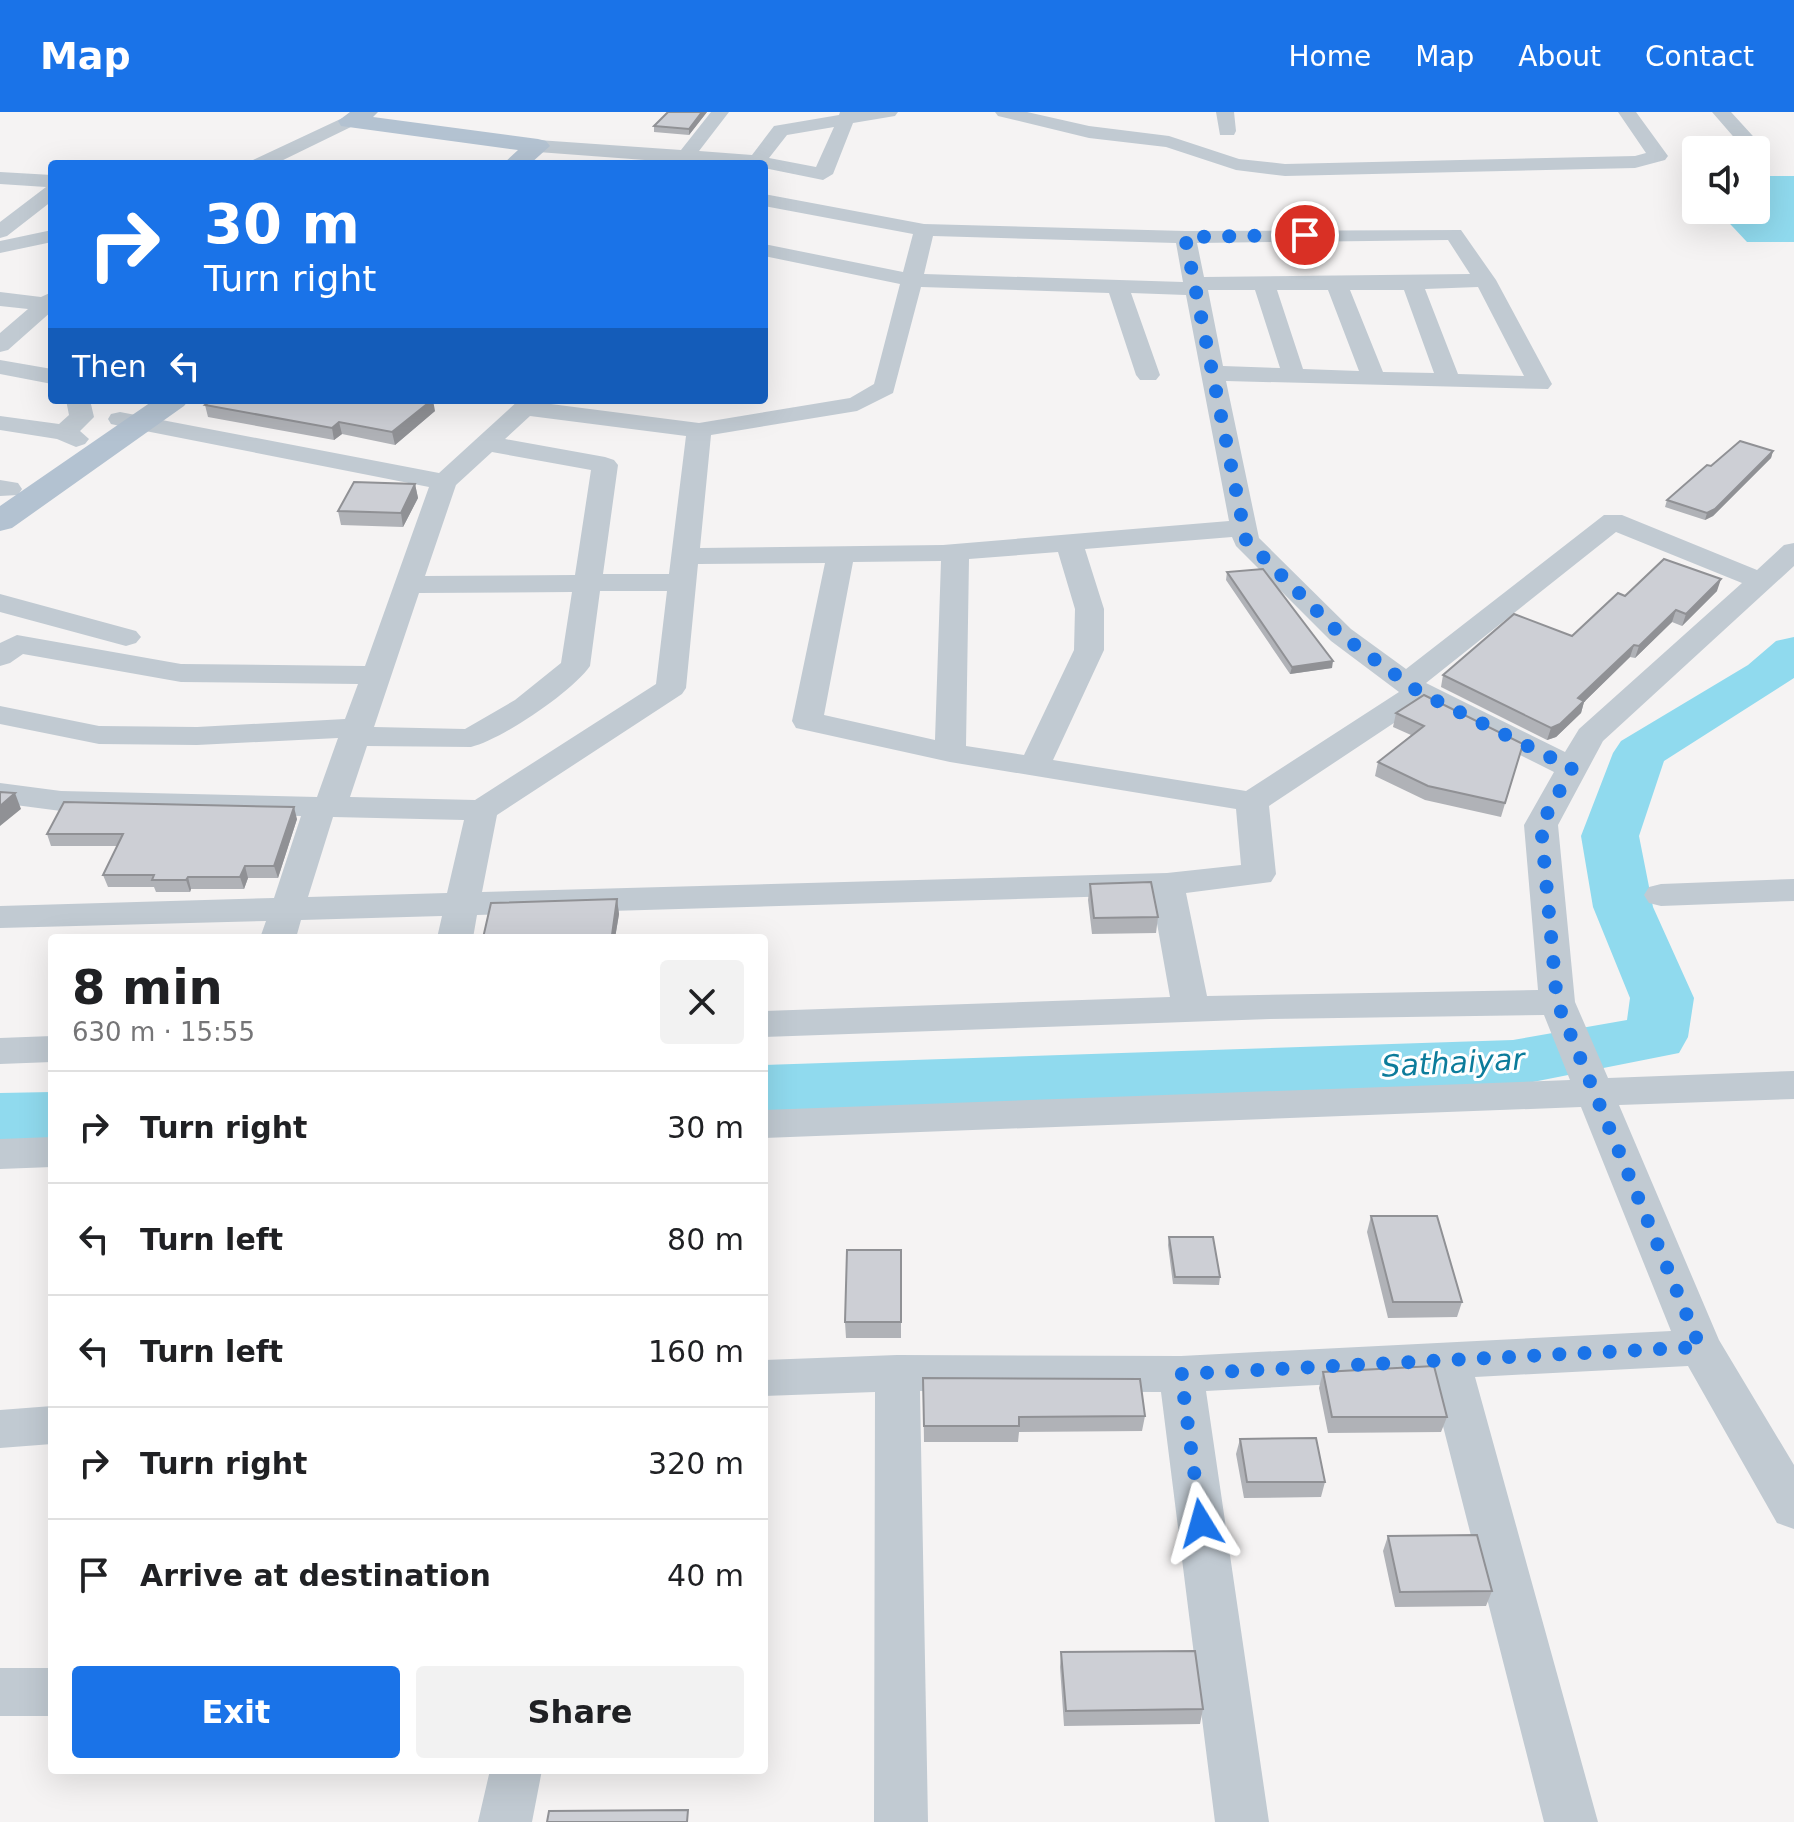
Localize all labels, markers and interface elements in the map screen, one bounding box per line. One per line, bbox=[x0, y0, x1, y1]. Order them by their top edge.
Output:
text: Map bbox=[40, 34, 131, 78]
text: Home bbox=[1288, 40, 1371, 73]
text: Map bbox=[1415, 40, 1474, 73]
text: About bbox=[1518, 40, 1601, 73]
text: Contact bbox=[1645, 40, 1754, 73]
map controls bbox=[1682, 136, 1770, 224]
button: sound bbox=[1682, 136, 1770, 224]
text: 30 m bbox=[204, 191, 360, 256]
icon: right bbox=[72, 192, 176, 296]
pin bbox=[1271, 201, 1339, 269]
icon: arrive bbox=[1283, 213, 1327, 257]
text: Turn right bbox=[204, 258, 376, 299]
icon: left bbox=[163, 344, 207, 388]
text: Then bbox=[72, 349, 147, 384]
text: 8 min bbox=[72, 959, 223, 1015]
button: close bbox=[660, 960, 744, 1044]
text: 630 m · 15:55 bbox=[72, 1017, 255, 1047]
water label: Sathaiyar bbox=[1380, 1041, 1527, 1084]
icon: right bbox=[72, 1105, 116, 1149]
text: Turn right bbox=[140, 1110, 307, 1145]
text: 30 m bbox=[667, 1110, 744, 1145]
icon: left bbox=[72, 1217, 116, 1261]
text: Turn left bbox=[140, 1222, 283, 1257]
text: 80 m bbox=[667, 1222, 744, 1257]
icon: left bbox=[72, 1329, 116, 1373]
text: Turn left bbox=[140, 1334, 283, 1369]
text: 160 m bbox=[648, 1334, 744, 1369]
icon: right bbox=[72, 1441, 116, 1485]
text: Turn right bbox=[140, 1446, 307, 1481]
text: 320 m bbox=[648, 1446, 744, 1481]
position arrow bbox=[1159, 1481, 1243, 1565]
icon: arrive bbox=[72, 1553, 116, 1597]
text: Arrive at destination bbox=[140, 1558, 491, 1593]
text: 40 m bbox=[667, 1558, 744, 1593]
button: Exit bbox=[72, 1666, 400, 1758]
button: Share bbox=[416, 1666, 744, 1758]

